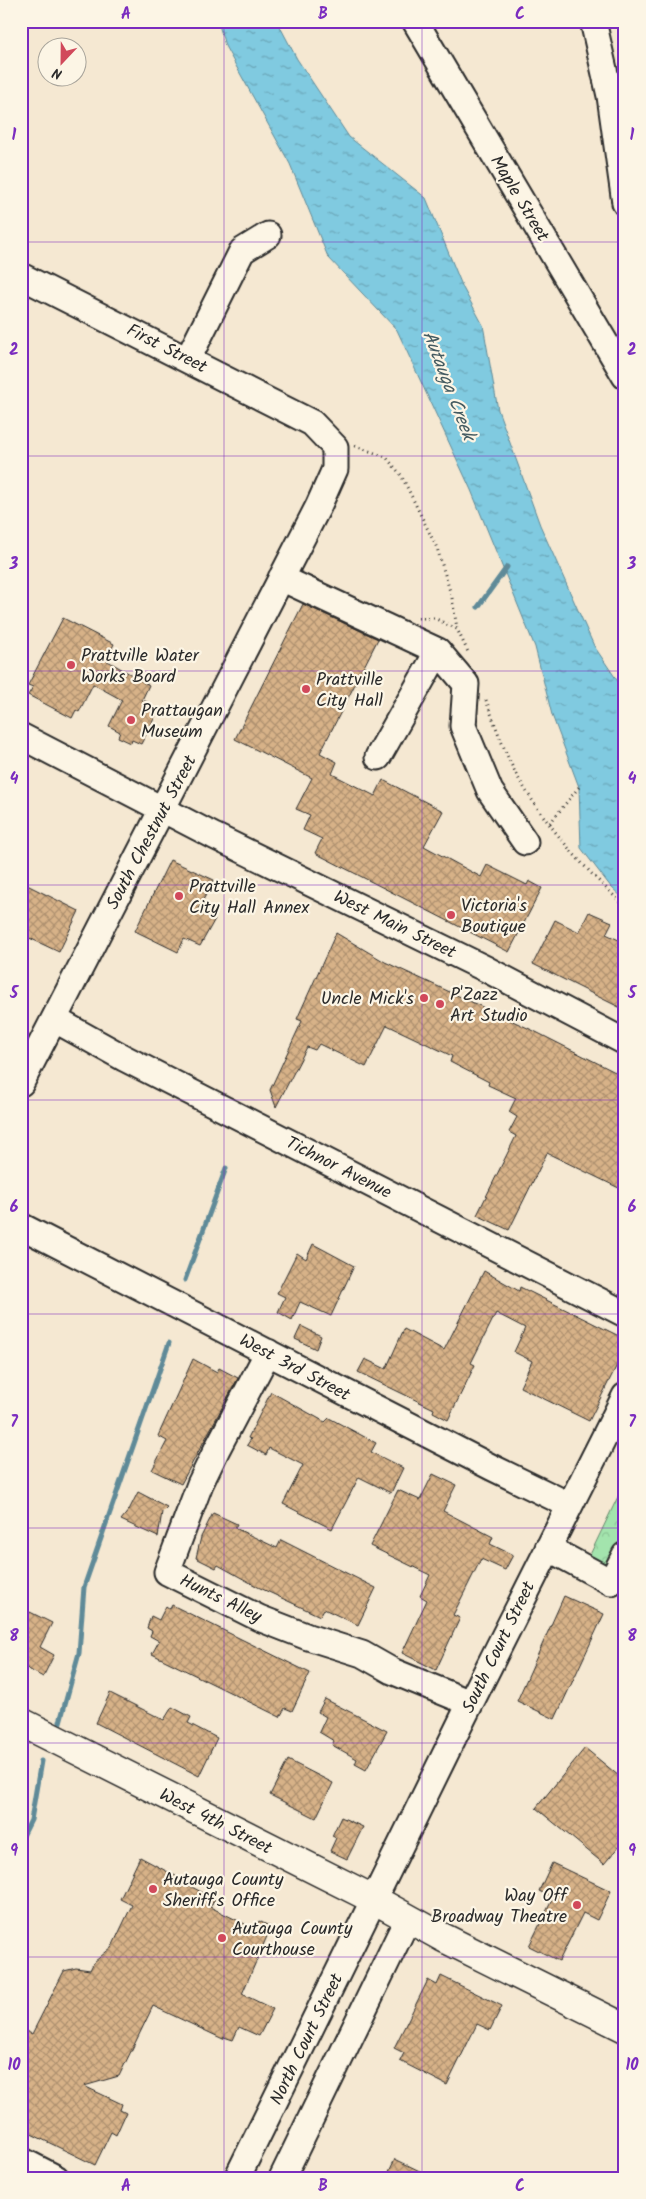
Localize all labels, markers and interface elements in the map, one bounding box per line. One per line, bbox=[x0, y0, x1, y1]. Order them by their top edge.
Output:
text: A bbox=[121, 2, 131, 27]
text: B bbox=[318, 2, 328, 27]
text: C bbox=[515, 2, 525, 27]
north arrow bbox=[38, 38, 88, 88]
text: N bbox=[49, 61, 66, 85]
text: 1 bbox=[12, 123, 17, 148]
text: 1 bbox=[630, 123, 635, 148]
street label: Maple Street bbox=[481, 150, 557, 249]
street label: First Street bbox=[121, 317, 213, 383]
water label: Autauga Creek bbox=[413, 326, 484, 448]
text: 2 bbox=[9, 338, 19, 363]
text: 2 bbox=[627, 338, 637, 363]
text: 3 bbox=[9, 552, 19, 577]
text: 3 bbox=[627, 552, 637, 577]
place label: Prattville Water Works Board bbox=[81, 642, 200, 692]
marker: Prattville Water Works Board bbox=[65, 659, 77, 671]
place label: Prattville City Hall bbox=[316, 666, 384, 716]
marker: Prattville City Hall bbox=[300, 683, 312, 695]
place label: Prattaugan Museum bbox=[141, 697, 223, 747]
marker: Prattaugan Museum bbox=[125, 714, 137, 726]
street label: South Chestnut Street bbox=[99, 749, 206, 915]
text: 4 bbox=[10, 767, 19, 792]
text: 4 bbox=[628, 767, 637, 792]
place label: Prattville City Hall Annex bbox=[189, 873, 309, 923]
street label: West Main Street bbox=[328, 883, 462, 968]
marker: Prattville City Hall Annex bbox=[173, 890, 185, 902]
place label: Victoria's Boutique bbox=[461, 892, 527, 942]
marker: Victoria's Boutique bbox=[445, 909, 457, 921]
text: 5 bbox=[9, 981, 20, 1006]
place label: P'Zazz Art Studio bbox=[450, 981, 528, 1031]
text: 5 bbox=[627, 981, 638, 1006]
place label: Uncle Mick's bbox=[321, 985, 414, 1014]
marker: Uncle Mick's bbox=[418, 992, 430, 1004]
marker: P'Zazz Art Studio bbox=[434, 998, 446, 1010]
street label: Tichnor Avenue bbox=[280, 1129, 396, 1207]
text: 6 bbox=[10, 1195, 19, 1220]
text: 6 bbox=[628, 1195, 637, 1220]
street label: West 3rd Street bbox=[234, 1327, 356, 1410]
text: 7 bbox=[10, 1410, 18, 1435]
text: 7 bbox=[628, 1410, 636, 1435]
street label: Hunts Alley bbox=[174, 1567, 267, 1632]
street label: South Court Street bbox=[455, 1576, 544, 1719]
text: 8 bbox=[9, 1624, 19, 1649]
text: 8 bbox=[627, 1624, 637, 1649]
street label: West 4th Street bbox=[154, 1781, 278, 1864]
text: 9 bbox=[10, 1839, 18, 1864]
text: 9 bbox=[628, 1839, 636, 1864]
place label: Autauga County Sheriff's Office bbox=[163, 1866, 284, 1916]
place label: Way Off Broadway Theatre bbox=[431, 1882, 569, 1932]
marker: Autauga County Sheriff's Office bbox=[147, 1883, 159, 1895]
marker: Way Off Broadway Theatre bbox=[571, 1899, 583, 1911]
place label: Autauga County Courthouse bbox=[232, 1915, 353, 1965]
marker: Autauga County Courthouse bbox=[216, 1932, 228, 1944]
street label: North Court Street bbox=[263, 1968, 352, 2111]
text: 10 bbox=[7, 2053, 21, 2078]
text: 10 bbox=[625, 2053, 639, 2078]
text: A bbox=[121, 2174, 131, 2199]
text: B bbox=[318, 2174, 328, 2199]
text: C bbox=[515, 2174, 525, 2199]

